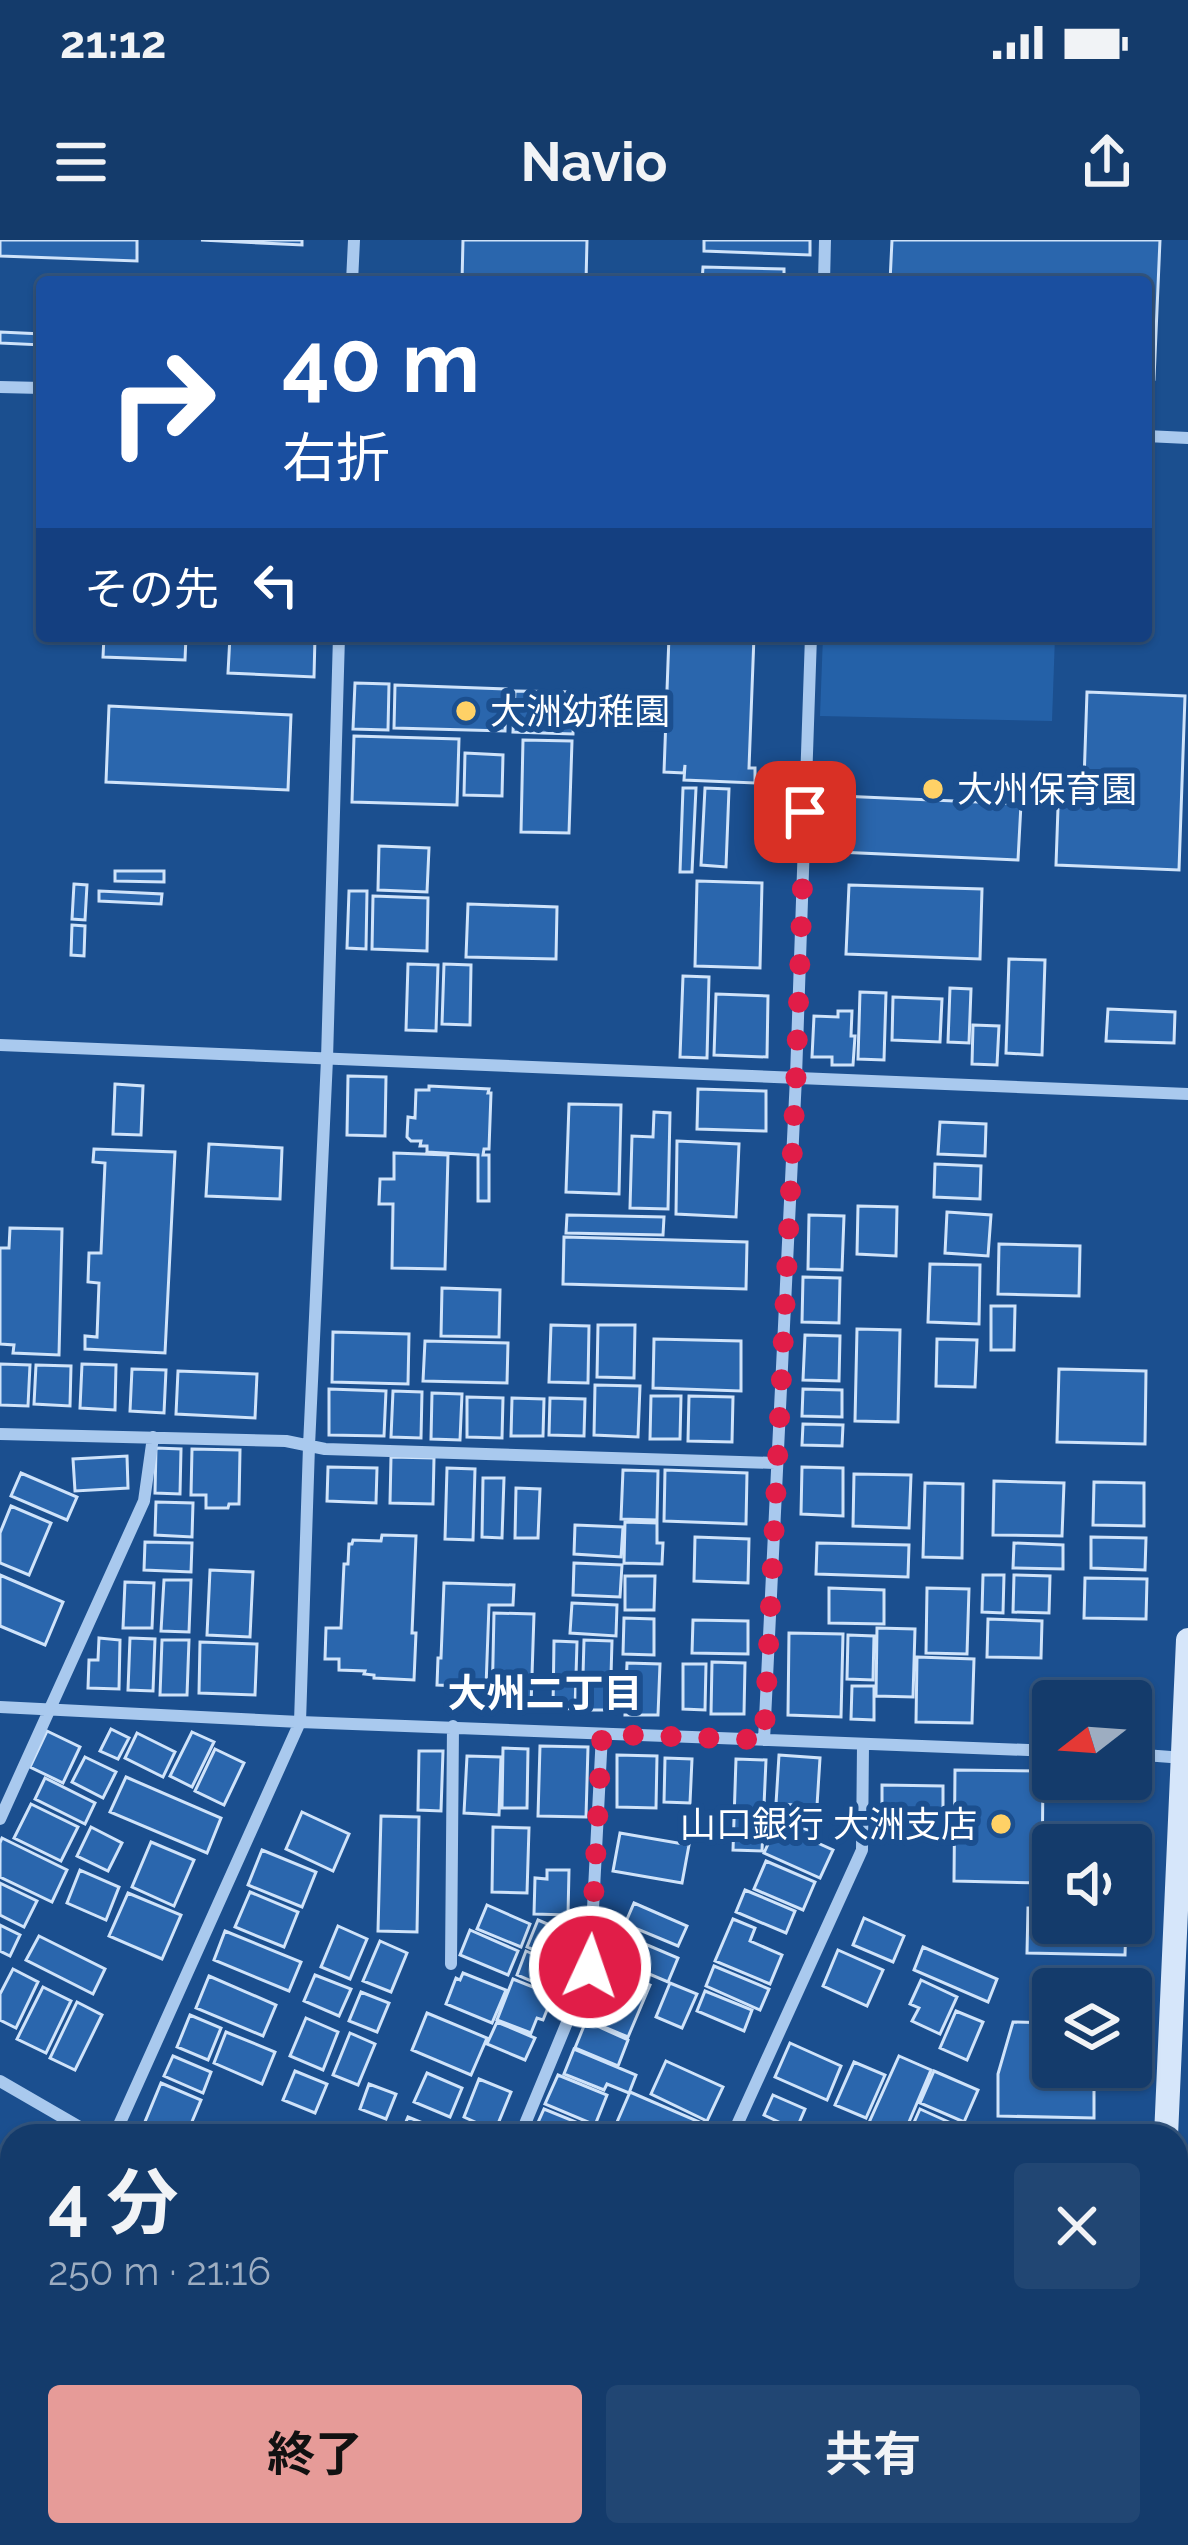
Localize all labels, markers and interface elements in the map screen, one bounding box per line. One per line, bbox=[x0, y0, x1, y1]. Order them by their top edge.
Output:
text: 21:12 bbox=[60, 16, 166, 69]
icon: menu bbox=[48, 129, 114, 195]
icon: share bbox=[1074, 129, 1140, 195]
text: Navio bbox=[520, 130, 668, 194]
text: 40 m bbox=[282, 313, 480, 412]
icon: right bbox=[84, 324, 240, 480]
text: 右折 bbox=[282, 426, 390, 490]
icon: left bbox=[243, 552, 309, 618]
text: その先 bbox=[84, 563, 219, 616]
place label: 大洲幼稚園 bbox=[490, 690, 670, 732]
marker: 大洲幼稚園 bbox=[453, 698, 479, 724]
pin bbox=[754, 761, 856, 863]
place label: 大州保育園 bbox=[957, 768, 1137, 810]
marker: 大州保育園 bbox=[920, 776, 946, 802]
icon: arrive bbox=[772, 779, 838, 845]
district label: 大州二丁目 bbox=[447, 1670, 643, 1716]
north arrow bbox=[1032, 1680, 1152, 1800]
map controls bbox=[1032, 1680, 1152, 2088]
place label: 山口銀行 大洲支店 bbox=[680, 1803, 977, 1845]
marker: 山口銀行 大洲支店 bbox=[988, 1811, 1014, 1837]
button: sound bbox=[1032, 1824, 1152, 1944]
position arrow bbox=[527, 1904, 653, 2030]
button: layers bbox=[1032, 1968, 1152, 2088]
text: 4 分 bbox=[48, 2160, 178, 2245]
button: close bbox=[1014, 2163, 1140, 2289]
text: 250 m · 21:16 bbox=[48, 2248, 271, 2294]
button: 終了 bbox=[48, 2385, 582, 2523]
button: 共有 bbox=[606, 2385, 1140, 2523]

